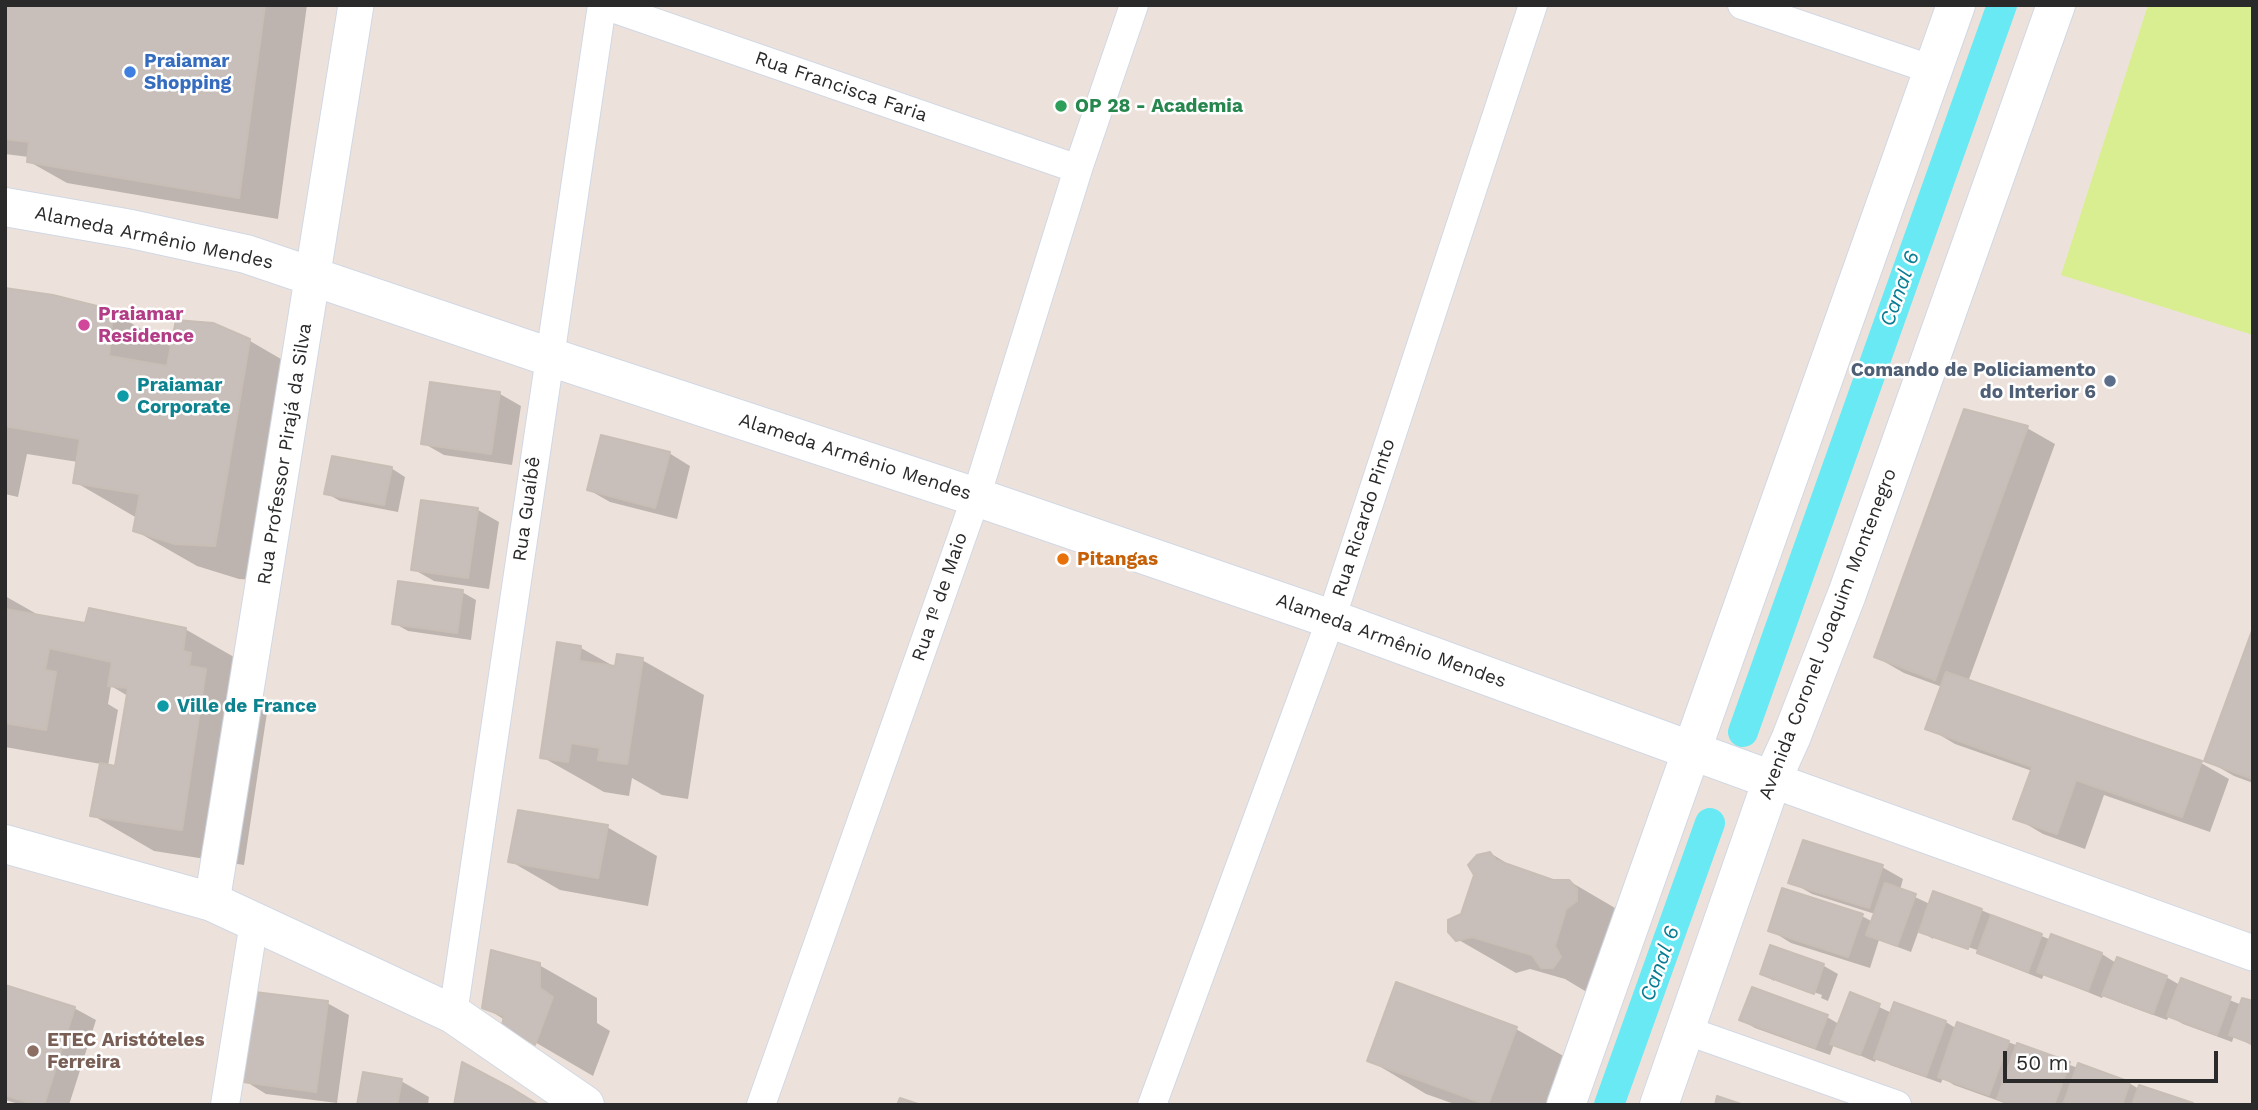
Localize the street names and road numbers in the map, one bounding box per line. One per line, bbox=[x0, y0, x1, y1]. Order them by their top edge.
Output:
street label: Rua Francisca Faria bbox=[752, 47, 930, 127]
street label: Alameda Armênio Mendes bbox=[33, 202, 275, 274]
street label: Rua Professor Pirajá da Silva bbox=[253, 321, 317, 587]
street label: Alameda Armênio Mendes bbox=[736, 409, 974, 505]
street label: Rua Ricardo Pinto bbox=[1328, 436, 1400, 600]
street label: Rua Guaíbê bbox=[508, 455, 546, 563]
street label: Avenida Coronel Joaquim Montenegro bbox=[1754, 465, 1902, 803]
street label: Rua 1º de Maio bbox=[907, 530, 973, 664]
street label: Alameda Armênio Mendes bbox=[1273, 589, 1509, 693]

